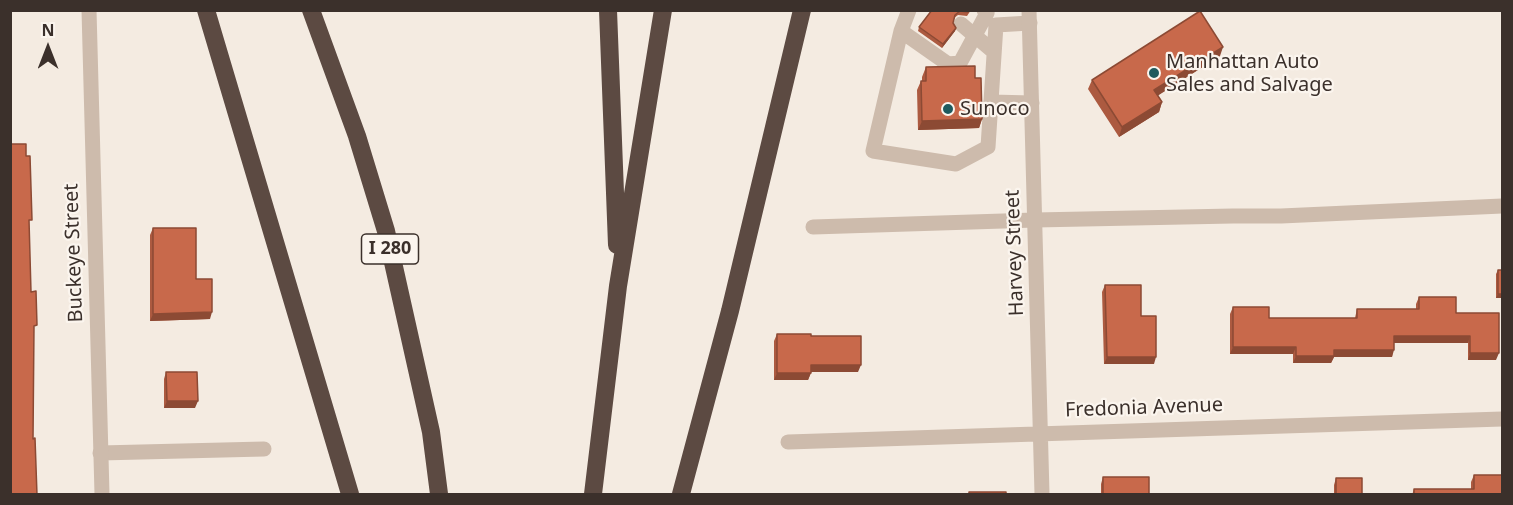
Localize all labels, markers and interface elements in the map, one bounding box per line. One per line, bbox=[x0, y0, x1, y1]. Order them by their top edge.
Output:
north arrow bbox=[18, 18, 78, 78]
text: N bbox=[41, 19, 55, 41]
place label: Manhattan Auto Sales and Salvage bbox=[1166, 50, 1333, 97]
marker: Manhattan Auto Sales and Salvage bbox=[1147, 66, 1161, 80]
place label: Sunoco bbox=[960, 97, 1029, 121]
marker: Sunoco bbox=[941, 102, 955, 116]
street label: Buckeye Street bbox=[60, 183, 88, 323]
street label: Harvey Street bbox=[1001, 189, 1029, 317]
road number: I 280 bbox=[362, 234, 418, 264]
street label: Fredonia Avenue bbox=[1065, 393, 1223, 423]

